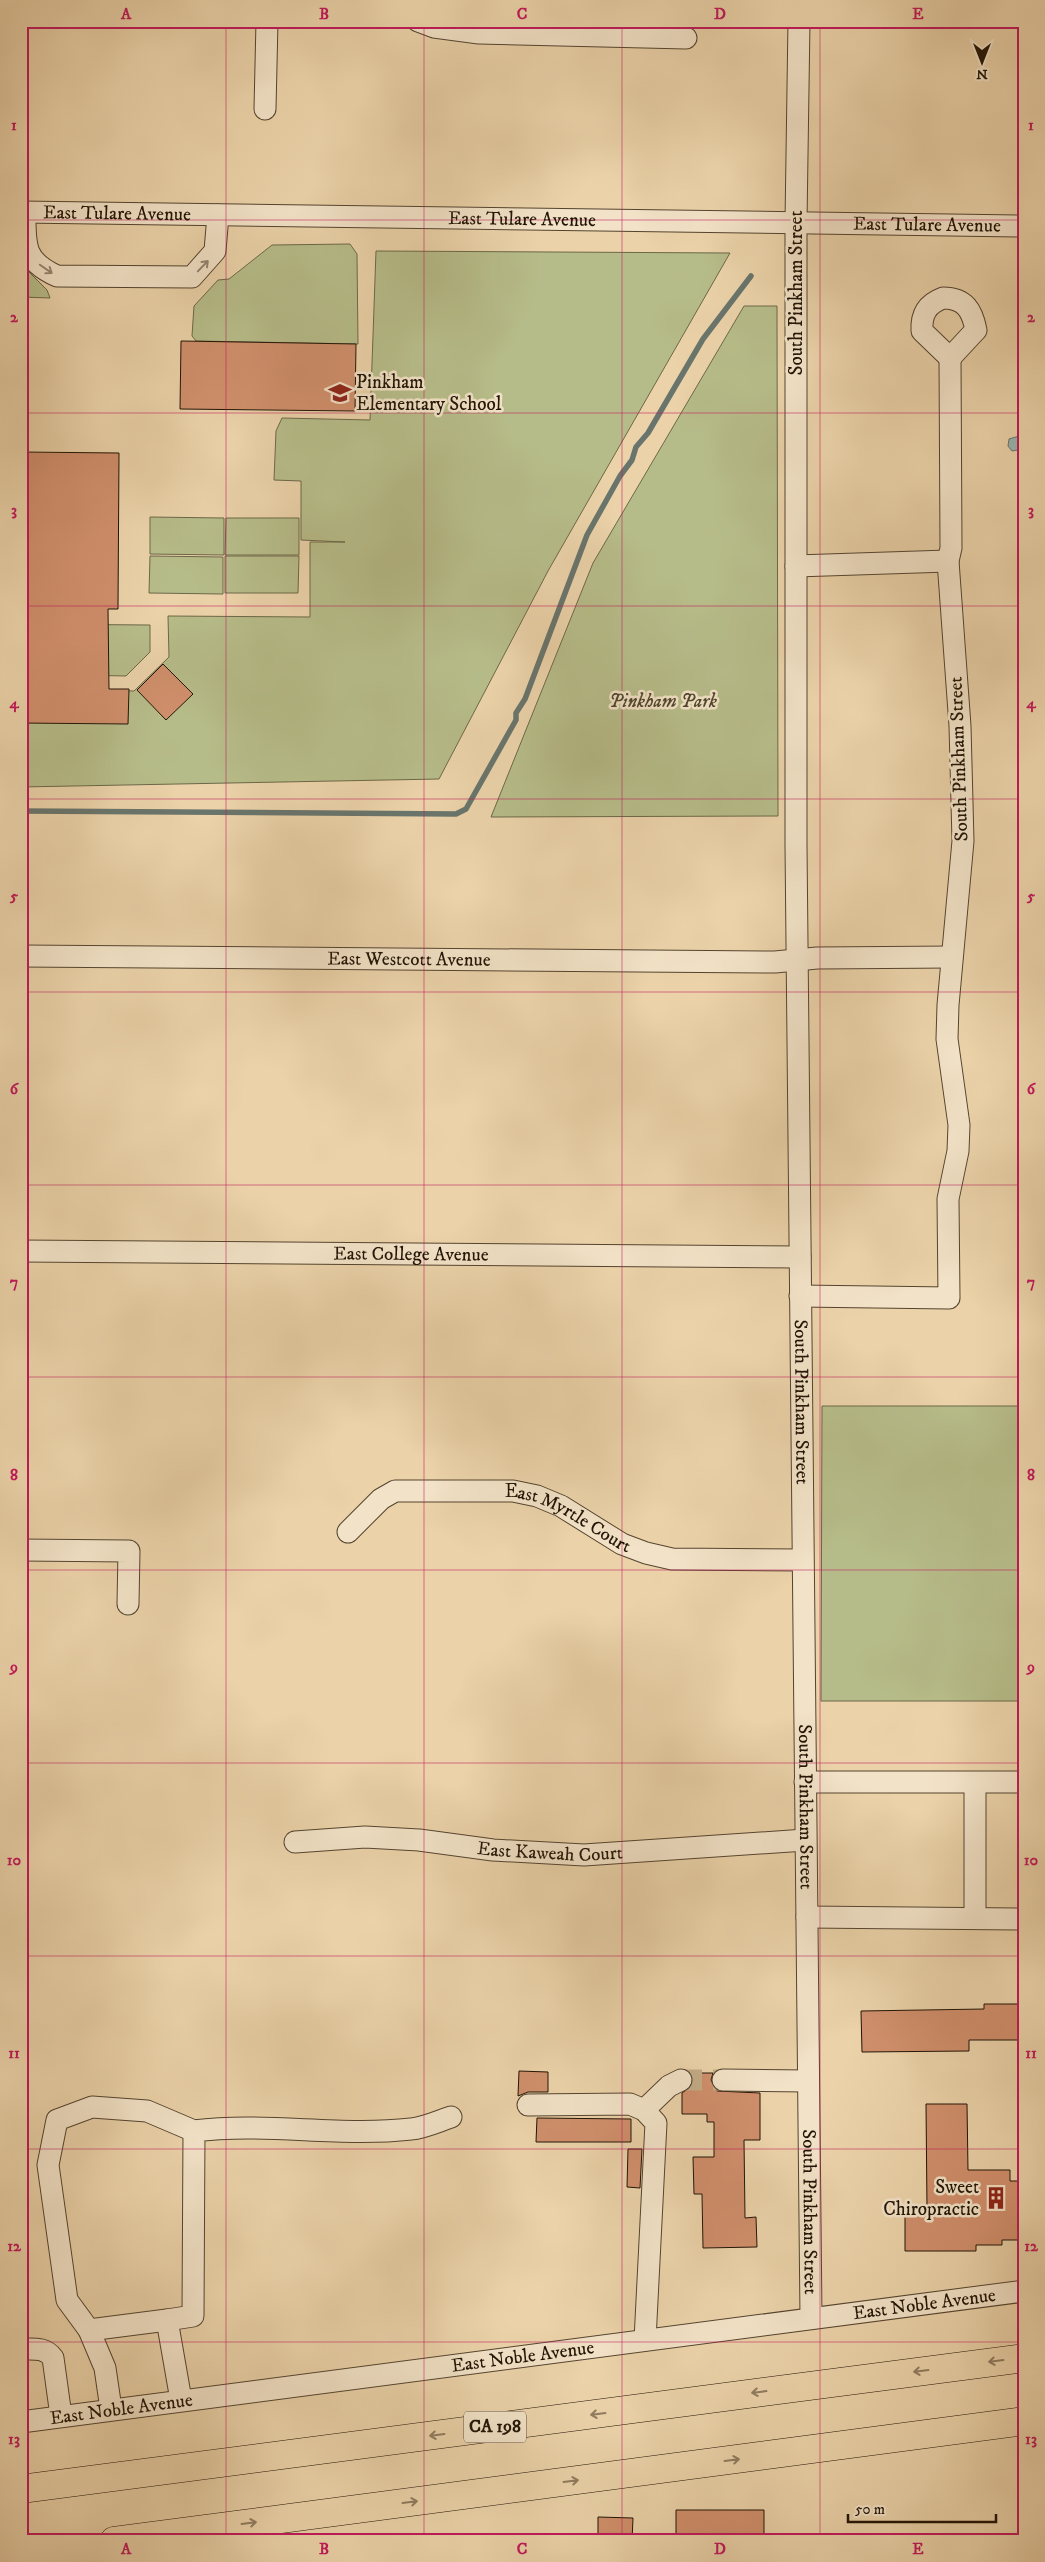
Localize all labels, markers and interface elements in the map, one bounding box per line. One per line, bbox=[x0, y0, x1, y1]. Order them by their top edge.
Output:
text: A bbox=[120, 4, 132, 24]
text: B bbox=[319, 4, 329, 24]
text: C bbox=[517, 4, 527, 24]
text: D bbox=[714, 4, 726, 24]
text: E bbox=[912, 4, 924, 24]
north arrow bbox=[958, 38, 1008, 88]
text: N bbox=[976, 65, 988, 83]
text: 1 bbox=[11, 115, 17, 135]
text: 1 bbox=[1028, 115, 1034, 135]
street label: East Tulare Avenue bbox=[43, 201, 191, 226]
street label: East Tulare Avenue bbox=[448, 206, 596, 232]
street label: South Pinkham Street bbox=[785, 210, 808, 376]
street label: East Tulare Avenue bbox=[853, 212, 1001, 237]
one-way arrow bbox=[197, 260, 209, 272]
one-way arrow bbox=[39, 264, 53, 275]
text: 2 bbox=[10, 307, 19, 327]
text: 2 bbox=[1027, 307, 1036, 327]
place label: Pinkham Elementary School bbox=[356, 371, 502, 416]
school or university icon: Pinkham Elementary School bbox=[327, 380, 353, 406]
text: 3 bbox=[11, 500, 17, 520]
text: 3 bbox=[1028, 500, 1034, 520]
street label: South Pinkham Street bbox=[945, 676, 973, 842]
park label: Pinkham Park bbox=[609, 690, 717, 713]
text: 4 bbox=[8, 693, 19, 713]
text: 4 bbox=[1025, 693, 1036, 713]
text: 5 bbox=[9, 886, 18, 906]
text: 5 bbox=[1026, 886, 1035, 906]
street label: East Westcott Avenue bbox=[327, 947, 491, 971]
text: 6 bbox=[10, 1079, 20, 1099]
text: 6 bbox=[1027, 1079, 1037, 1099]
street label: East College Avenue bbox=[333, 1242, 489, 1266]
text: 7 bbox=[10, 1272, 18, 1292]
text: 7 bbox=[1027, 1272, 1035, 1292]
street label: South Pinkham Street bbox=[789, 1319, 814, 1485]
text: 8 bbox=[10, 1465, 18, 1485]
text: 8 bbox=[1027, 1465, 1035, 1485]
street label: East Myrtle Court bbox=[505, 1480, 634, 1558]
text: 9 bbox=[9, 1657, 18, 1677]
text: 9 bbox=[1026, 1657, 1035, 1677]
street label: South Pinkham Street bbox=[793, 1724, 818, 1890]
street label: East Kaweah Court bbox=[476, 1836, 624, 1867]
text: 10 bbox=[7, 1850, 22, 1870]
text: 10 bbox=[1024, 1850, 1039, 1870]
text: 11 bbox=[8, 2043, 20, 2063]
text: 11 bbox=[1025, 2043, 1037, 2063]
street label: South Pinkham Street bbox=[798, 2129, 822, 2295]
place label: Sweet Chiropractic bbox=[883, 2176, 979, 2221]
building icon: Sweet Chiropractic bbox=[983, 2185, 1009, 2211]
text: 12 bbox=[7, 2236, 22, 2256]
text: 12 bbox=[1024, 2236, 1039, 2256]
street label: East Noble Avenue bbox=[852, 2283, 997, 2325]
street label: East Noble Avenue bbox=[450, 2336, 596, 2377]
one-way arrow bbox=[989, 2357, 1005, 2367]
one-way arrow bbox=[913, 2366, 929, 2376]
street label: East Noble Avenue bbox=[48, 2388, 194, 2430]
one-way arrow bbox=[752, 2388, 768, 2398]
one-way arrow bbox=[591, 2409, 607, 2419]
road number: CA 198 bbox=[464, 2412, 526, 2442]
text: 13 bbox=[8, 2429, 20, 2449]
text: 13 bbox=[1025, 2429, 1037, 2449]
one-way arrow bbox=[430, 2430, 446, 2440]
one-way arrow bbox=[724, 2455, 740, 2465]
one-way arrow bbox=[563, 2476, 579, 2486]
scale bar bbox=[848, 2492, 995, 2524]
one-way arrow bbox=[402, 2497, 418, 2507]
text: 50 m bbox=[855, 2500, 885, 2519]
one-way arrow bbox=[241, 2518, 257, 2528]
text: A bbox=[120, 2539, 132, 2559]
text: B bbox=[319, 2539, 329, 2559]
text: C bbox=[517, 2539, 527, 2559]
text: D bbox=[714, 2539, 726, 2559]
text: E bbox=[912, 2539, 924, 2559]

